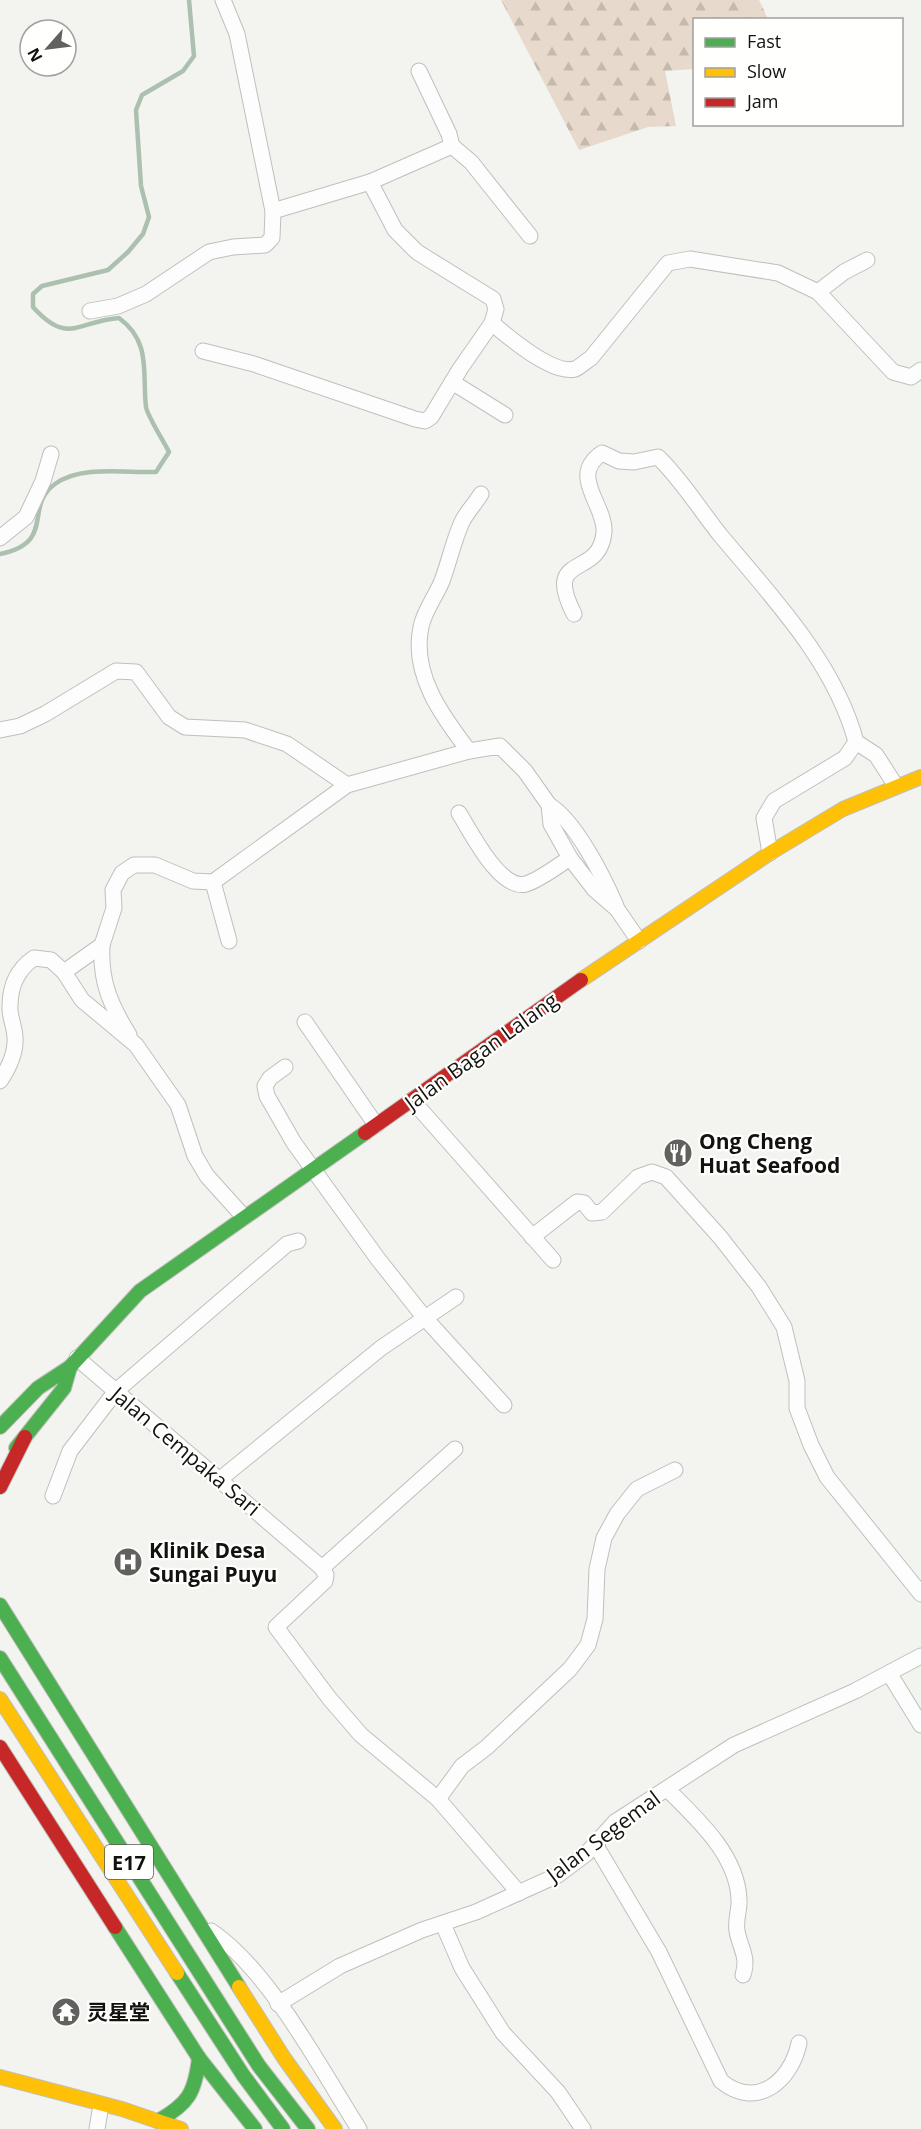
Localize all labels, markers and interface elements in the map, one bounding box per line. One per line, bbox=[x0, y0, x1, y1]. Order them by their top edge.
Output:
north arrow bbox=[18, 18, 78, 78]
legend bbox=[693, 18, 903, 126]
text: Fast bbox=[747, 29, 781, 53]
text: N bbox=[22, 44, 48, 66]
text: Slow bbox=[747, 59, 786, 83]
text: Jam bbox=[745, 89, 779, 113]
street label: Jalan Bagan Lalang bbox=[397, 986, 563, 1117]
place label: Ong Cheng Huat Seafood bbox=[699, 1127, 840, 1179]
restaurant icon: Ong Cheng Huat Seafood bbox=[662, 1137, 694, 1169]
street label: Jalan Cempaka Sari bbox=[104, 1379, 267, 1522]
place label: Klinik Desa Sungai Puyu bbox=[149, 1536, 277, 1588]
hospital icon: Klinik Desa Sungai Puyu bbox=[112, 1546, 144, 1578]
street label: Jalan Segemal bbox=[539, 1784, 666, 1889]
road number: E17 bbox=[105, 1845, 153, 1879]
temple icon: 灵星堂 bbox=[50, 1996, 82, 2028]
place label: 灵星堂 bbox=[87, 1998, 150, 2026]

